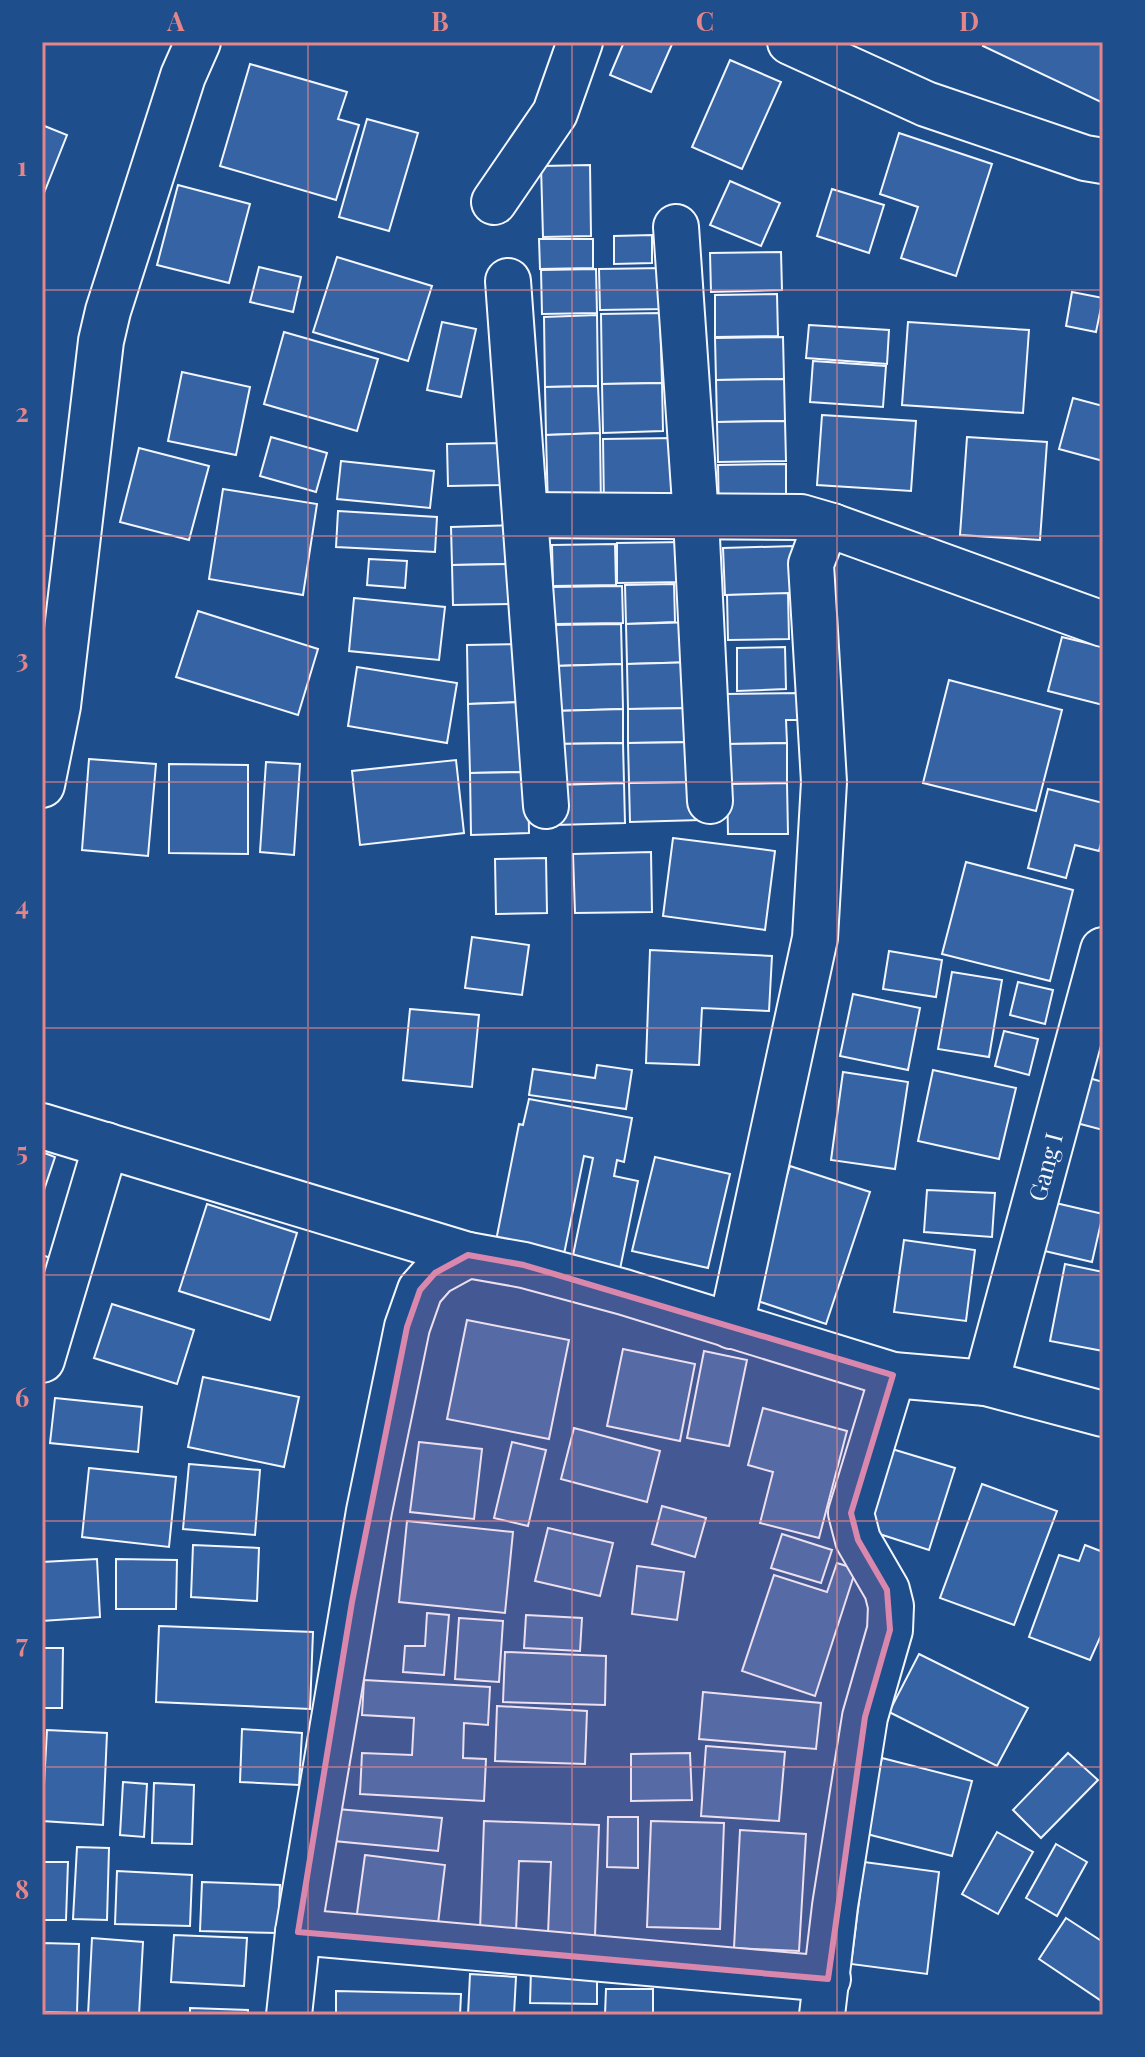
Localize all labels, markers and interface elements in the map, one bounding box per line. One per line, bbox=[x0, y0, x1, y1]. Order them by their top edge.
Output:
text: A bbox=[166, 3, 185, 38]
text: B bbox=[431, 3, 449, 38]
text: C bbox=[696, 3, 714, 38]
text: D bbox=[959, 3, 979, 38]
text: 1 bbox=[17, 148, 27, 183]
text: 2 bbox=[15, 394, 29, 429]
text: 3 bbox=[16, 640, 28, 675]
text: 4 bbox=[15, 887, 29, 922]
street label: Gang I bbox=[1020, 1129, 1069, 1205]
text: 5 bbox=[16, 1133, 28, 1168]
text: 6 bbox=[15, 1379, 29, 1414]
text: 7 bbox=[16, 1625, 28, 1660]
text: 8 bbox=[15, 1871, 29, 1906]

